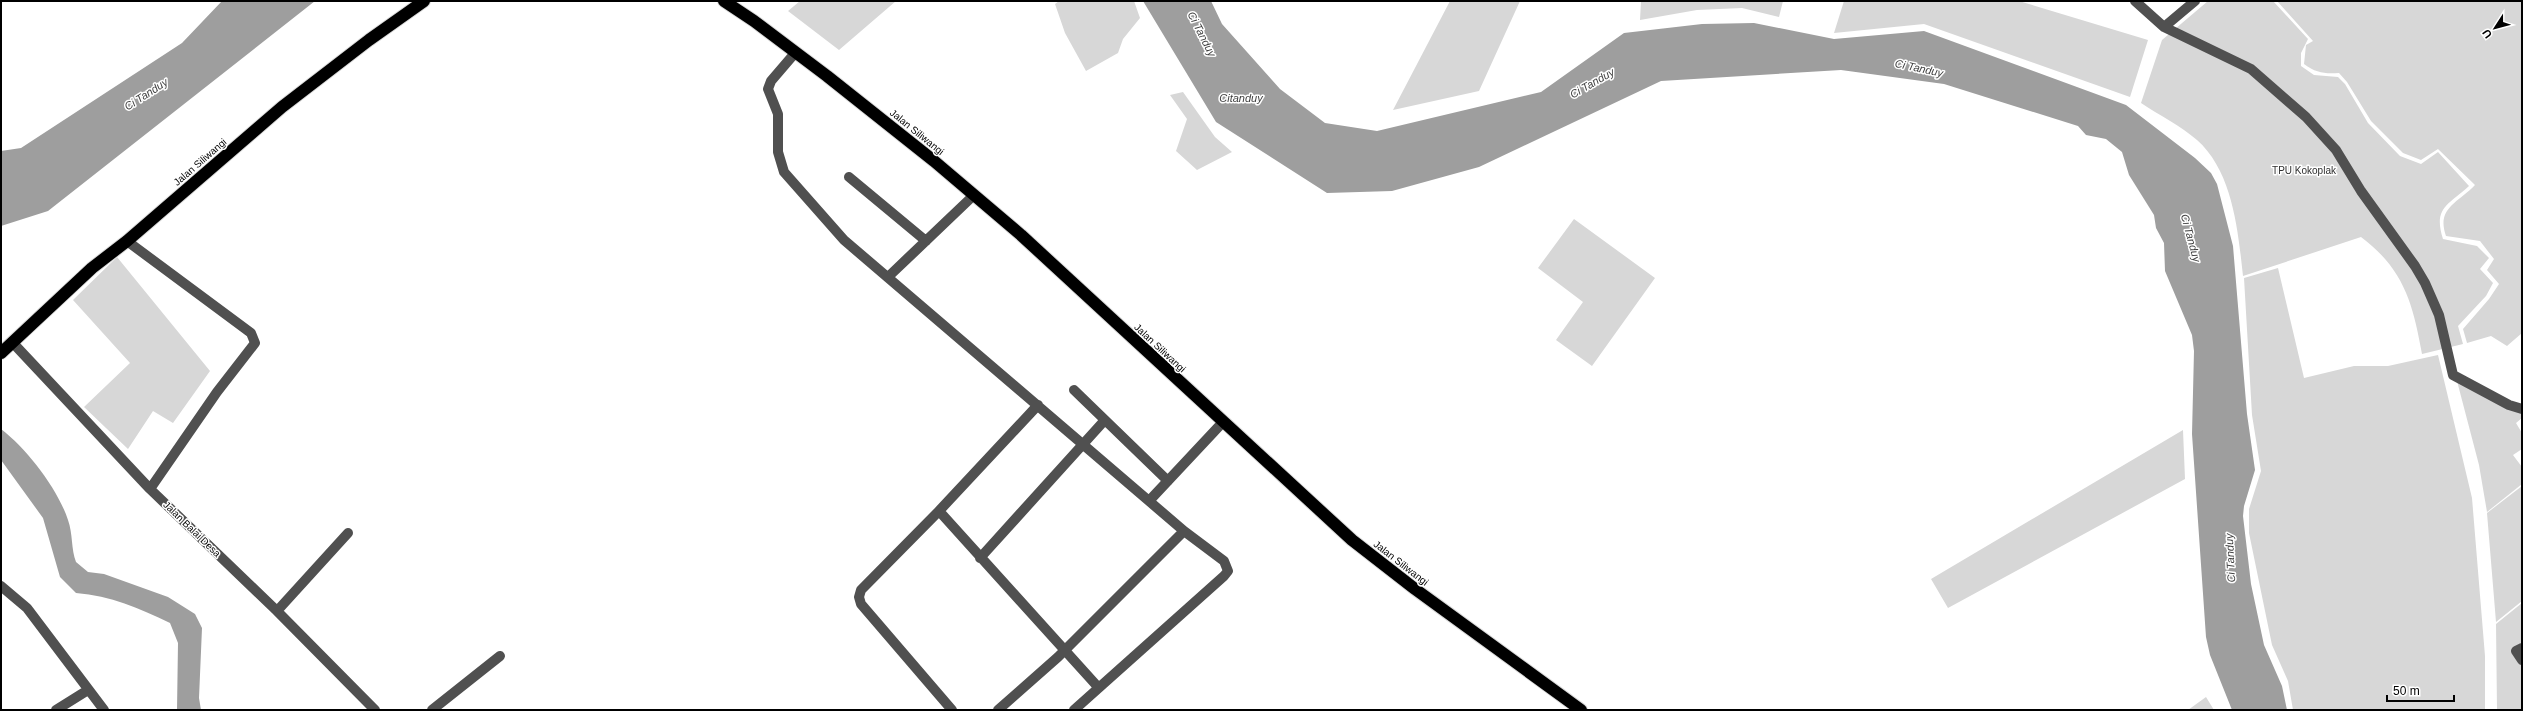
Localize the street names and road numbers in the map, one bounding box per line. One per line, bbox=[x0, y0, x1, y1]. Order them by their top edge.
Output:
street label: Jalan Siliwangi bbox=[888, 107, 946, 157]
street label: Jalan Siliwangi bbox=[171, 136, 229, 188]
street label: Jalan Siliwangi bbox=[1132, 321, 1188, 375]
street label: Jalan Balai Desa bbox=[161, 499, 223, 559]
street label: Jalan Siliwangi bbox=[1372, 538, 1430, 588]

